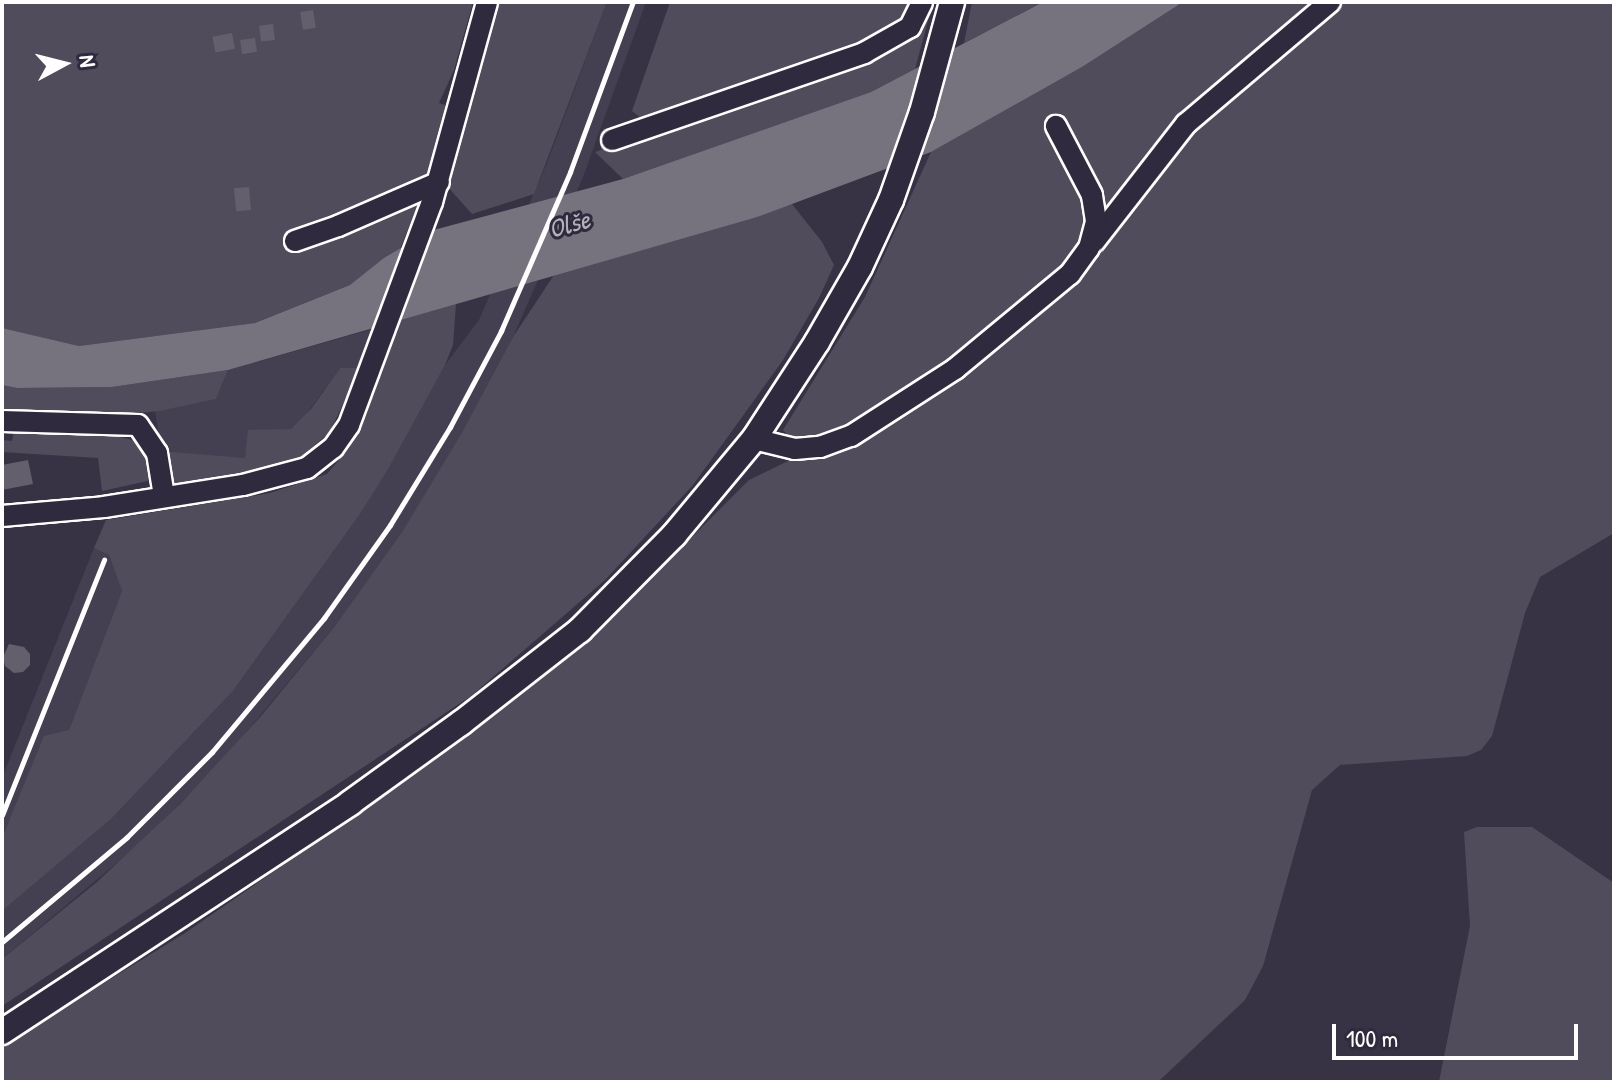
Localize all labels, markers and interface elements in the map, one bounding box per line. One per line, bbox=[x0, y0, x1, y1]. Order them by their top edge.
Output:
north arrow bbox=[24, 24, 104, 104]
text: N bbox=[72, 53, 103, 69]
water label: Olše bbox=[545, 204, 593, 244]
scale bar bbox=[1336, 1008, 1582, 1058]
text: 100 m bbox=[1346, 1022, 1398, 1054]

